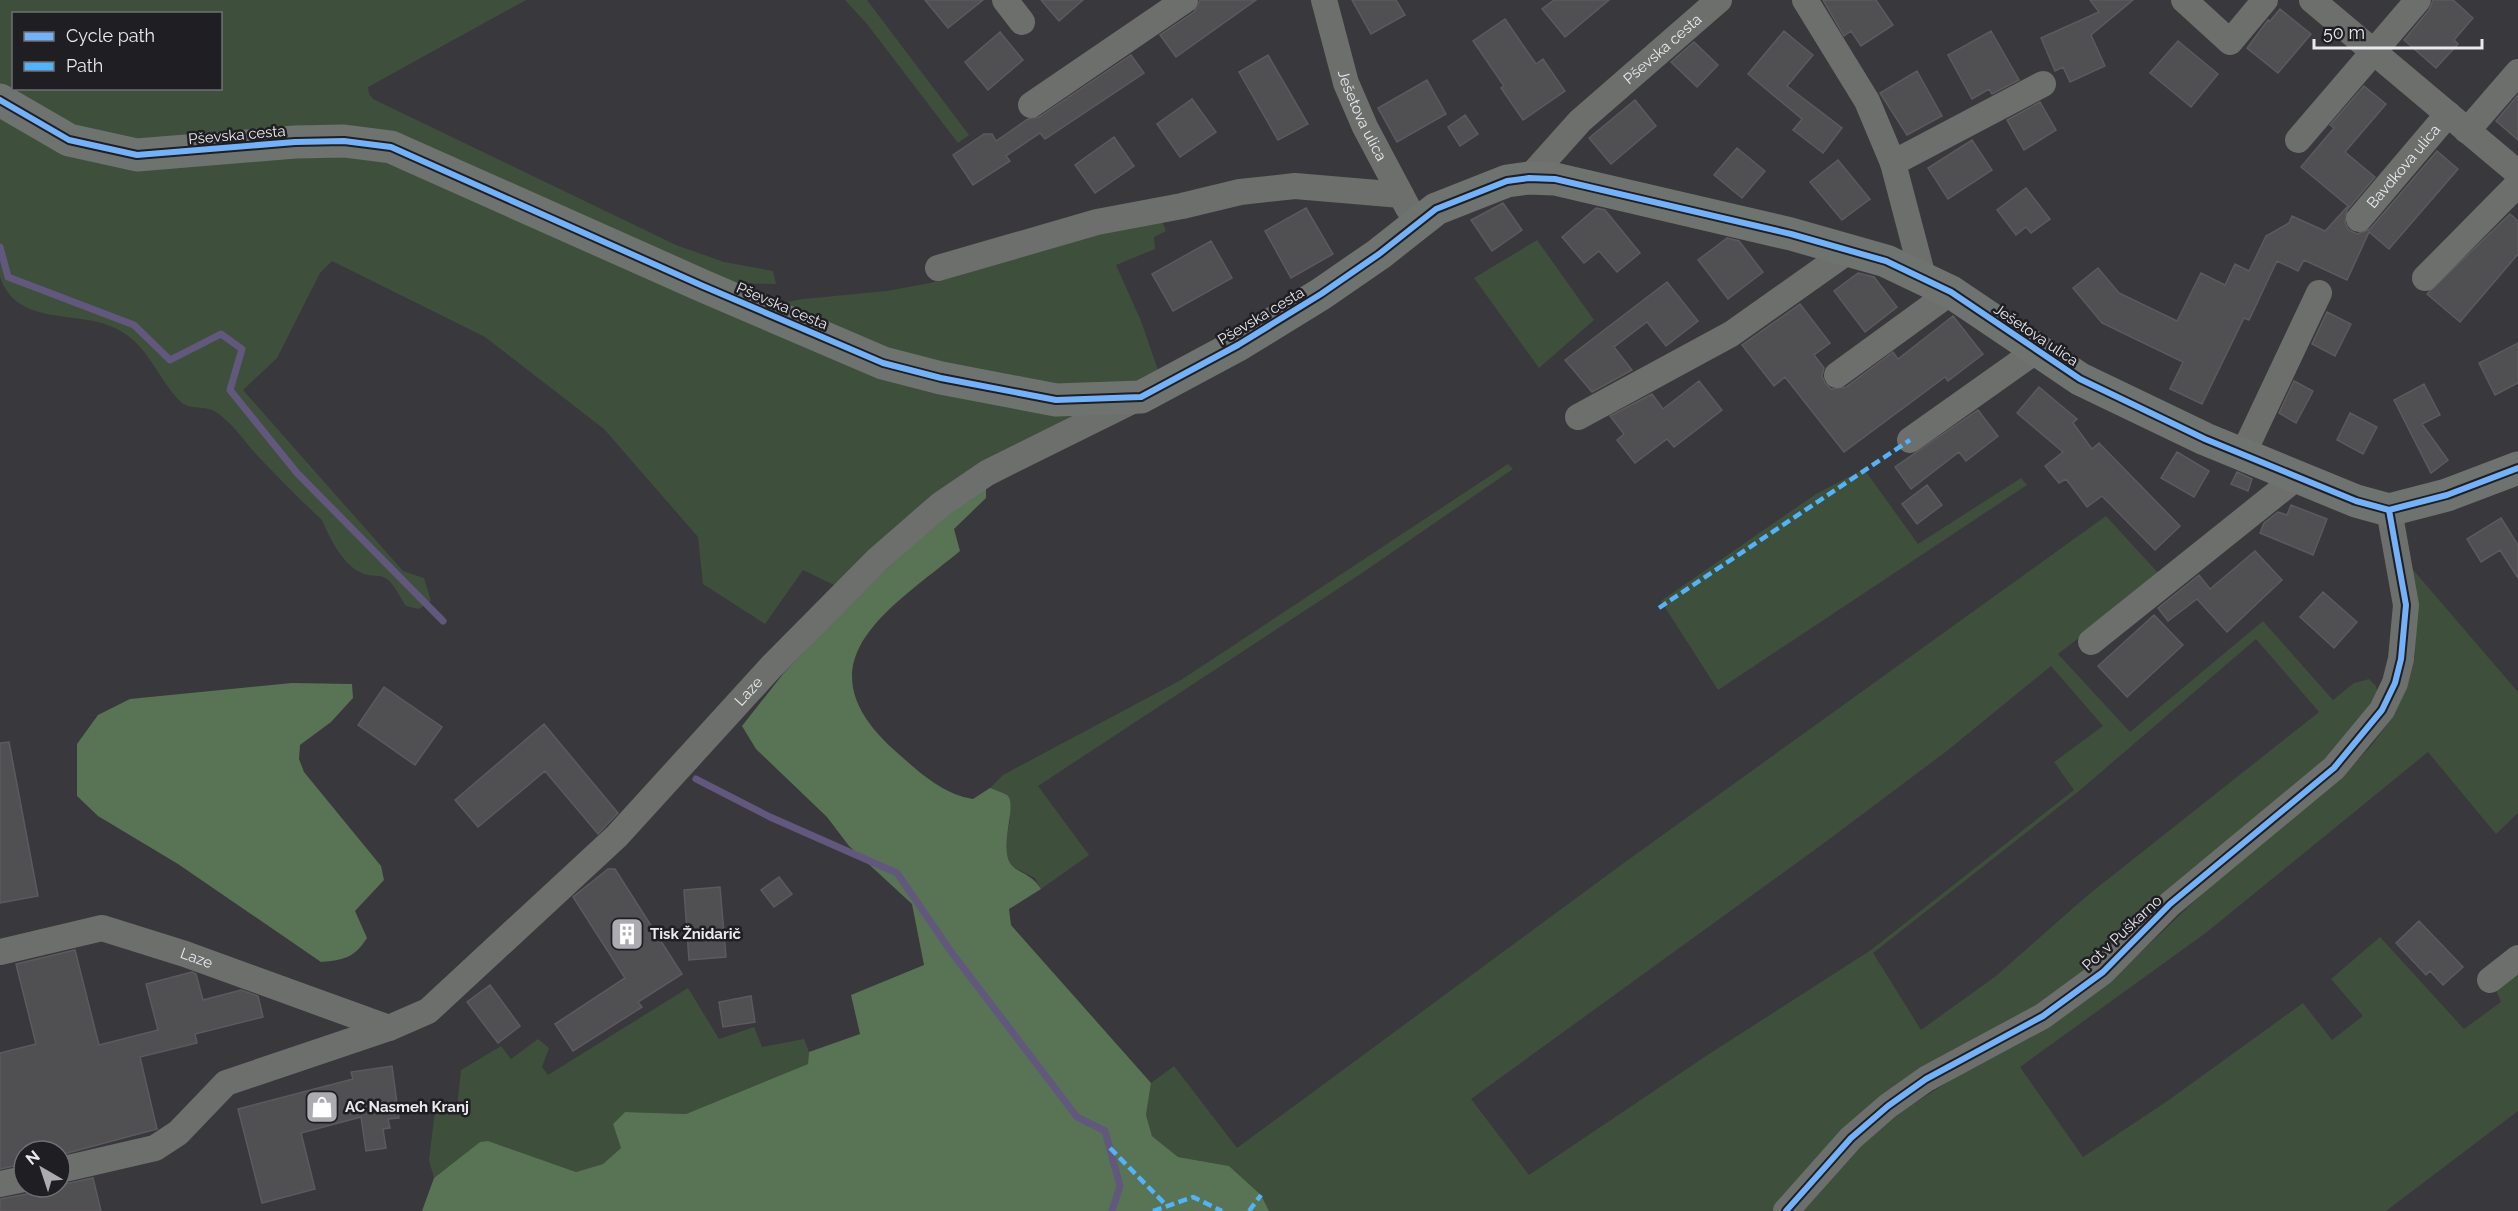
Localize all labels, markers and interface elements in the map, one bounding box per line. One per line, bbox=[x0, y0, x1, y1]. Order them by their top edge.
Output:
street label: Pševska cesta bbox=[1620, 10, 1705, 88]
legend bbox=[12, 12, 222, 90]
scale bar bbox=[2314, 12, 2482, 50]
text: 50 m bbox=[2323, 22, 2365, 43]
text: Cycle path bbox=[66, 25, 155, 46]
text: Path bbox=[66, 55, 103, 76]
street label: Ješetova ulica bbox=[1334, 68, 1390, 164]
street label: Bavdkova ulica bbox=[2363, 121, 2444, 212]
street label: Pševska cesta bbox=[188, 122, 286, 148]
street label: Pševska cesta bbox=[734, 279, 830, 333]
street label: Pševska cesta bbox=[1215, 283, 1307, 349]
street label: Ješetova ulica bbox=[1990, 300, 2082, 370]
street label: Laze bbox=[731, 673, 767, 710]
street label: Pot v Puškarno bbox=[2078, 891, 2166, 974]
building icon: Tisk Žnidarič bbox=[609, 916, 645, 952]
place label: Tisk Žnidarič bbox=[650, 925, 742, 943]
street label: Laze bbox=[178, 944, 215, 972]
shop icon: AC Nasmeh Kranj bbox=[304, 1089, 340, 1125]
place label: AC Nasmeh Kranj bbox=[345, 1098, 469, 1116]
north arrow bbox=[12, 1139, 72, 1199]
text: N bbox=[22, 1147, 44, 1169]

